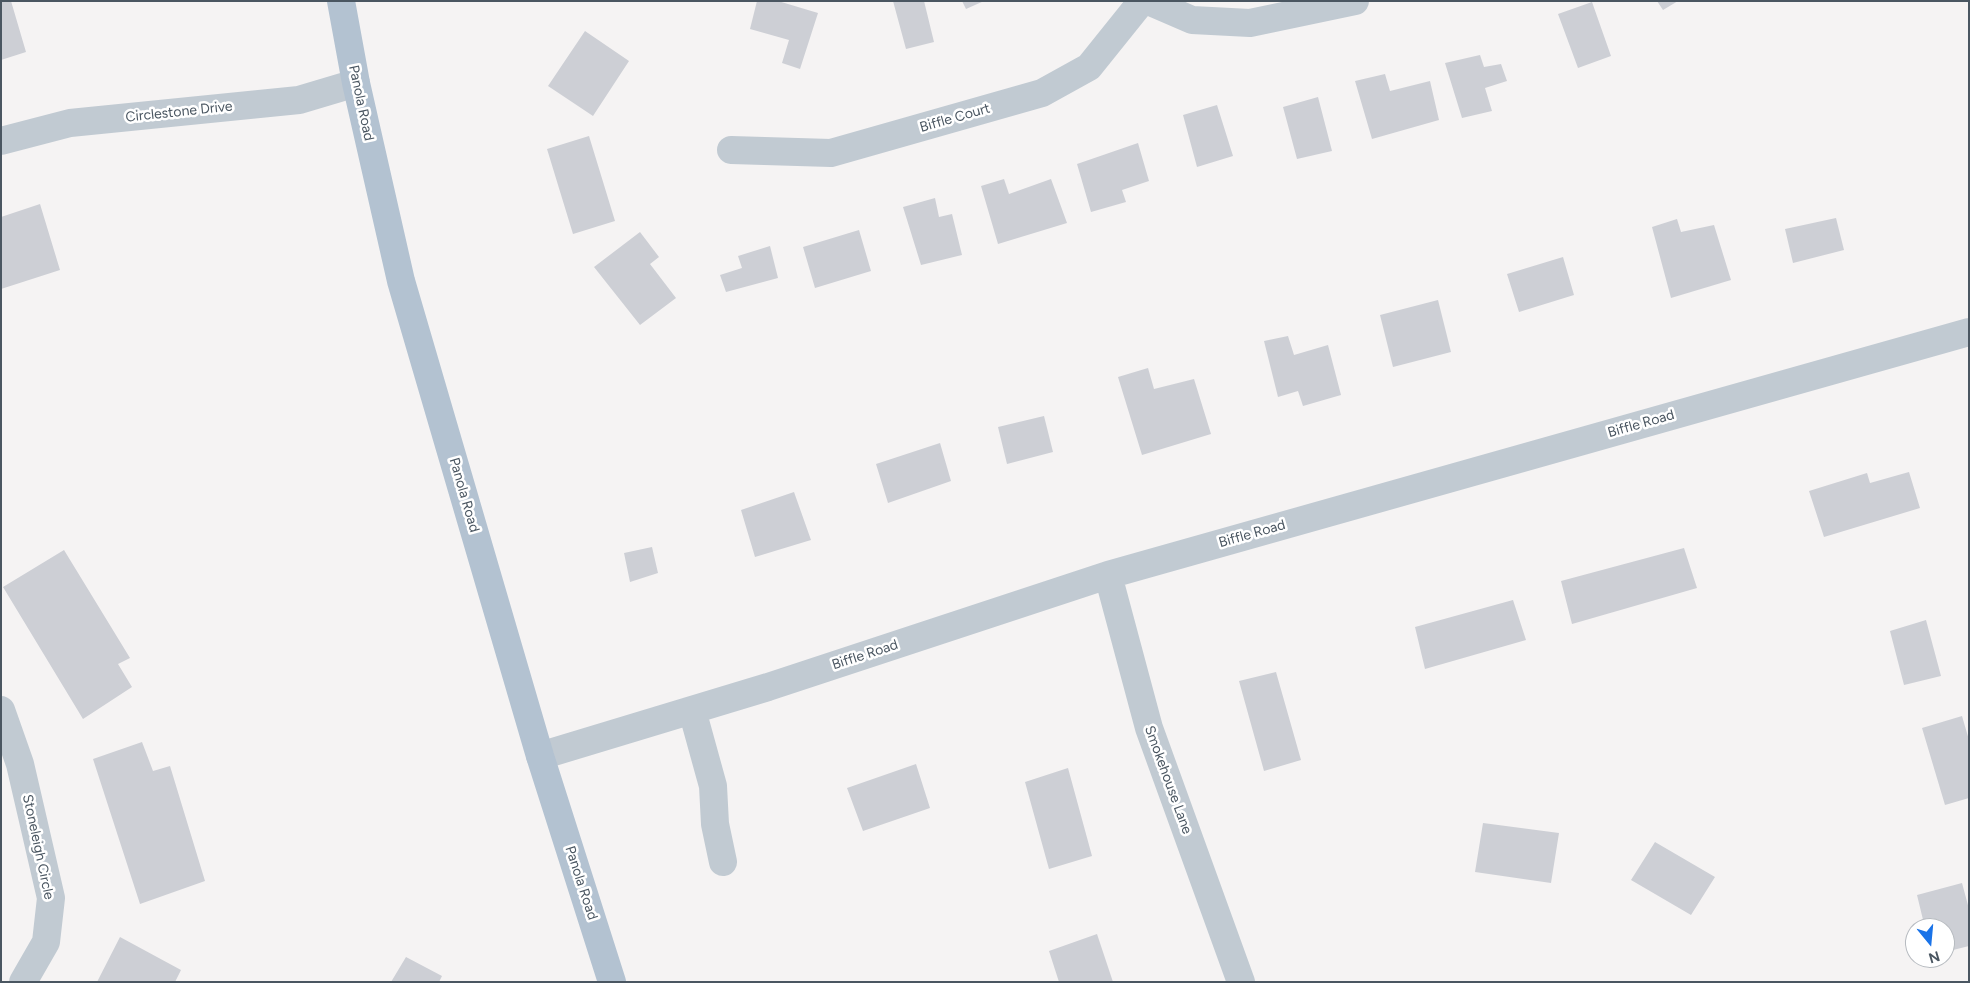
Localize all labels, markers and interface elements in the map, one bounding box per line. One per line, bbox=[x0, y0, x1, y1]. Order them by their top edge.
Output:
street label: Panola Road bbox=[345, 64, 377, 142]
street label: Circlestone Drive bbox=[125, 98, 233, 126]
street label: Biffle Court bbox=[918, 100, 992, 136]
street label: Biffle Road bbox=[1606, 406, 1676, 442]
street label: Panola Road bbox=[445, 456, 483, 534]
street label: Biffle Road bbox=[1217, 516, 1287, 552]
street label: Biffle Road bbox=[830, 636, 900, 674]
street label: Smokehouse Lane bbox=[1141, 723, 1195, 837]
street label: Stoneleigh Circle bbox=[19, 793, 57, 901]
street label: Panola Road bbox=[561, 844, 601, 922]
north arrow bbox=[1905, 918, 1955, 968]
text: N bbox=[1927, 947, 1942, 967]

